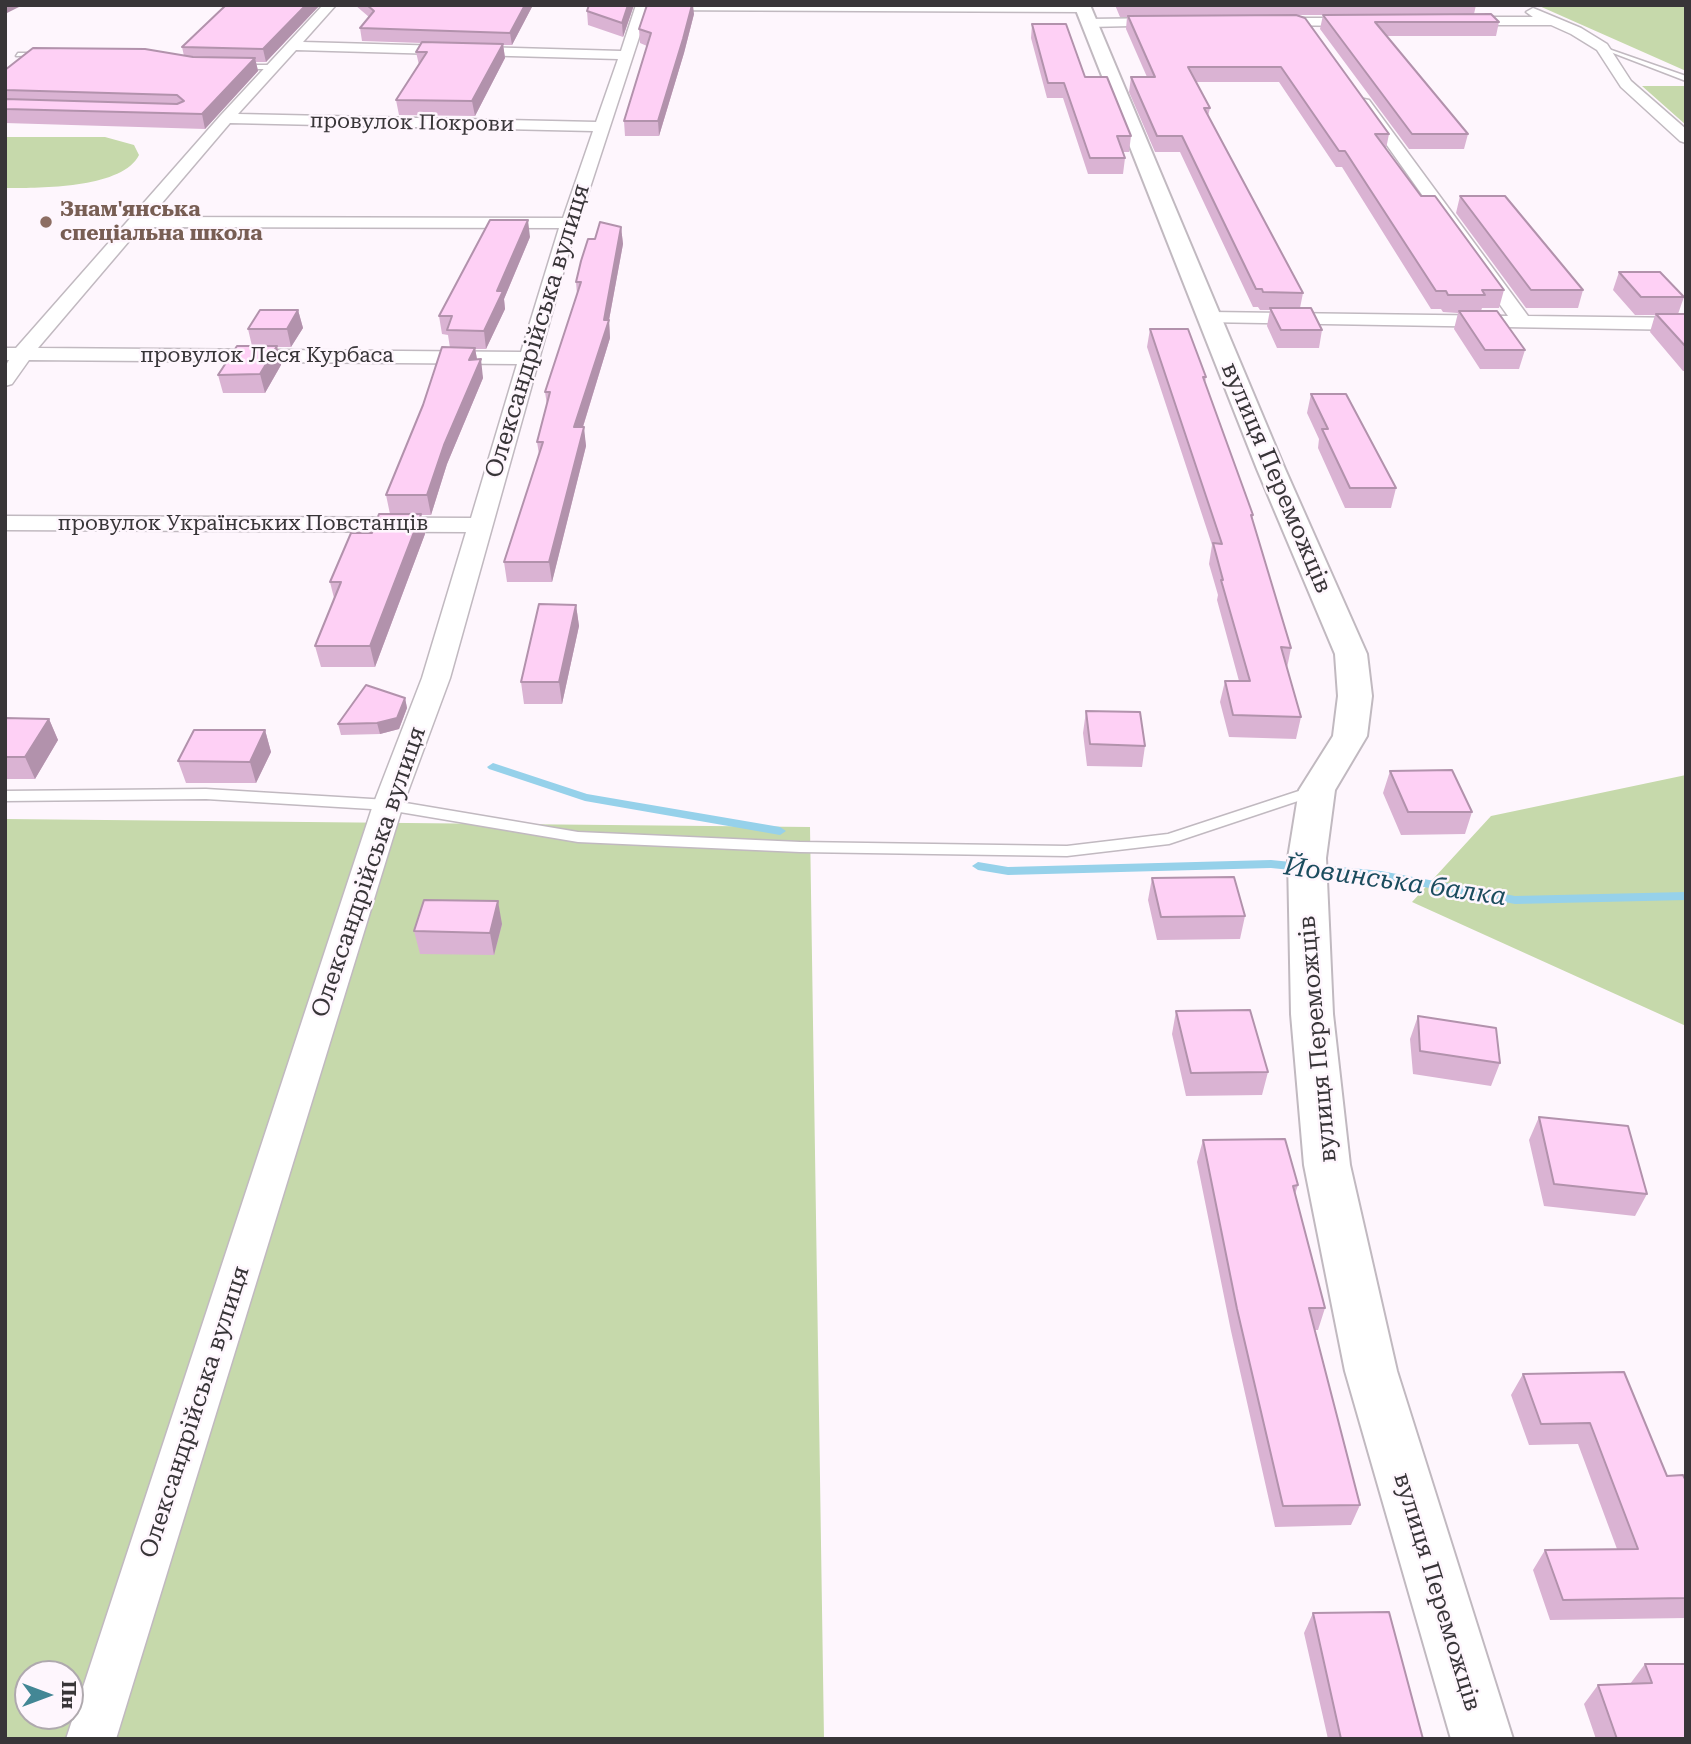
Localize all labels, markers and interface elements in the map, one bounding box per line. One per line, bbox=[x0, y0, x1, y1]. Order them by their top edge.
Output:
street label: провулок Покрови bbox=[310, 109, 514, 137]
street label: Олександрійська вулиця bbox=[480, 181, 596, 481]
place label: Знам'янська спеціальна школа bbox=[60, 197, 262, 247]
marker: Знам'янська спеціальна школа bbox=[38, 214, 54, 230]
street label: провулок Леся Курбаса bbox=[140, 343, 394, 369]
street label: вулиця Переможців bbox=[1214, 358, 1338, 598]
street label: провулок Українських Повстанців bbox=[58, 511, 428, 537]
street label: Олександрійська вулиця bbox=[306, 723, 432, 1021]
water label: Йовинська балка bbox=[1282, 851, 1508, 913]
street label: вулиця Переможців bbox=[1293, 914, 1343, 1164]
street label: Олександрійська вулиця bbox=[134, 1262, 256, 1562]
street label: вулиця Переможців bbox=[1387, 1469, 1487, 1715]
north arrow bbox=[14, 1660, 84, 1730]
text: Пн bbox=[57, 1681, 80, 1709]

